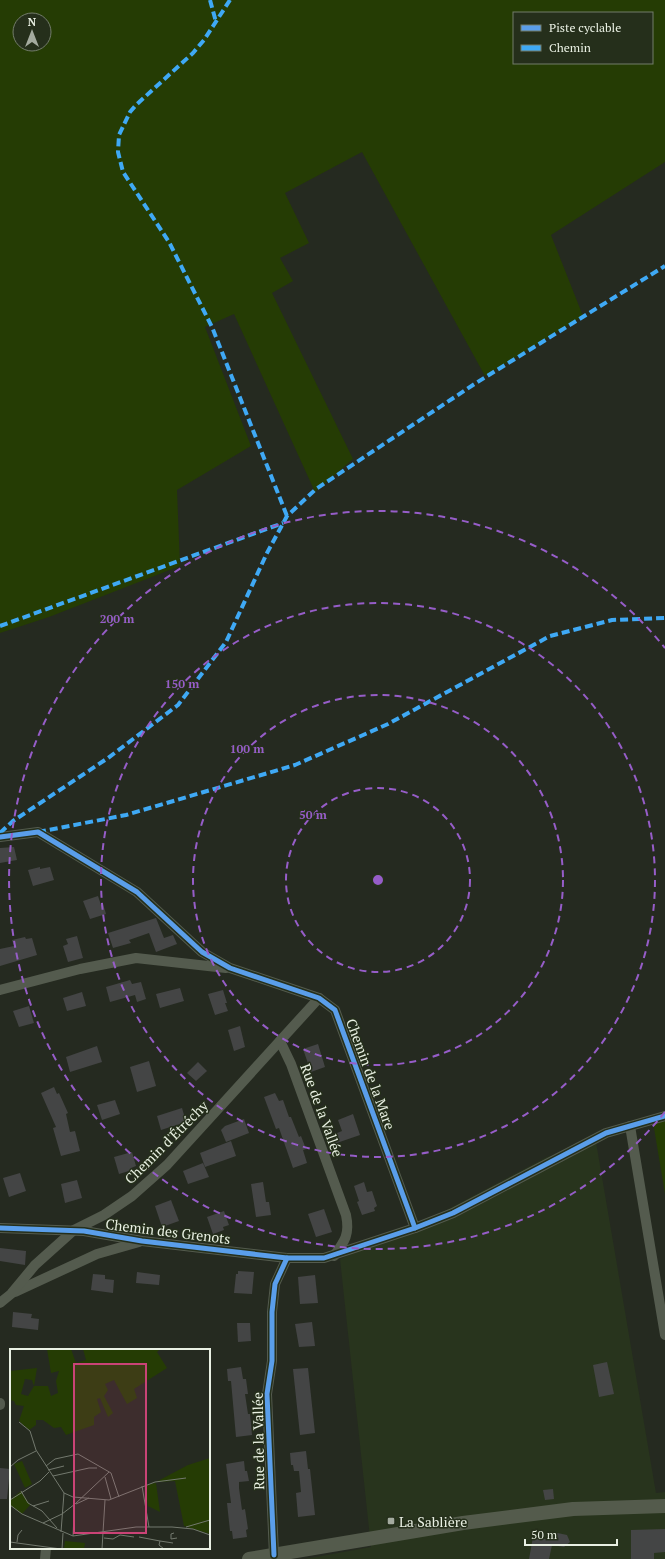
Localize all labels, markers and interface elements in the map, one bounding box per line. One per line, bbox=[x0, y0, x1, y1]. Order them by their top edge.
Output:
north arrow bbox=[12, 12, 52, 52]
legend bbox=[513, 12, 653, 64]
text: N bbox=[28, 15, 37, 29]
text: Piste cyclable bbox=[549, 20, 621, 35]
text: Chemin bbox=[549, 40, 591, 55]
text: 200 m bbox=[100, 611, 134, 626]
text: 150 m bbox=[165, 676, 199, 691]
text: 100 m bbox=[230, 741, 264, 756]
text: 50 m bbox=[299, 807, 327, 822]
centre of rings bbox=[371, 873, 385, 887]
street label: Chemin de la Mare bbox=[342, 1016, 400, 1132]
street label: Rue de la Vallée bbox=[296, 1061, 348, 1159]
street label: Chemin d'Étréchy bbox=[120, 1095, 213, 1188]
street label: Chemin des Grenots bbox=[104, 1214, 232, 1248]
inset map bbox=[10, 1349, 210, 1549]
street label: Rue de la Vallée bbox=[248, 1392, 268, 1490]
place label: La Sablière bbox=[399, 1512, 467, 1531]
marker: La Sablière bbox=[386, 1516, 396, 1526]
scale bar bbox=[525, 1521, 617, 1547]
text: 50 m bbox=[531, 1527, 558, 1542]

